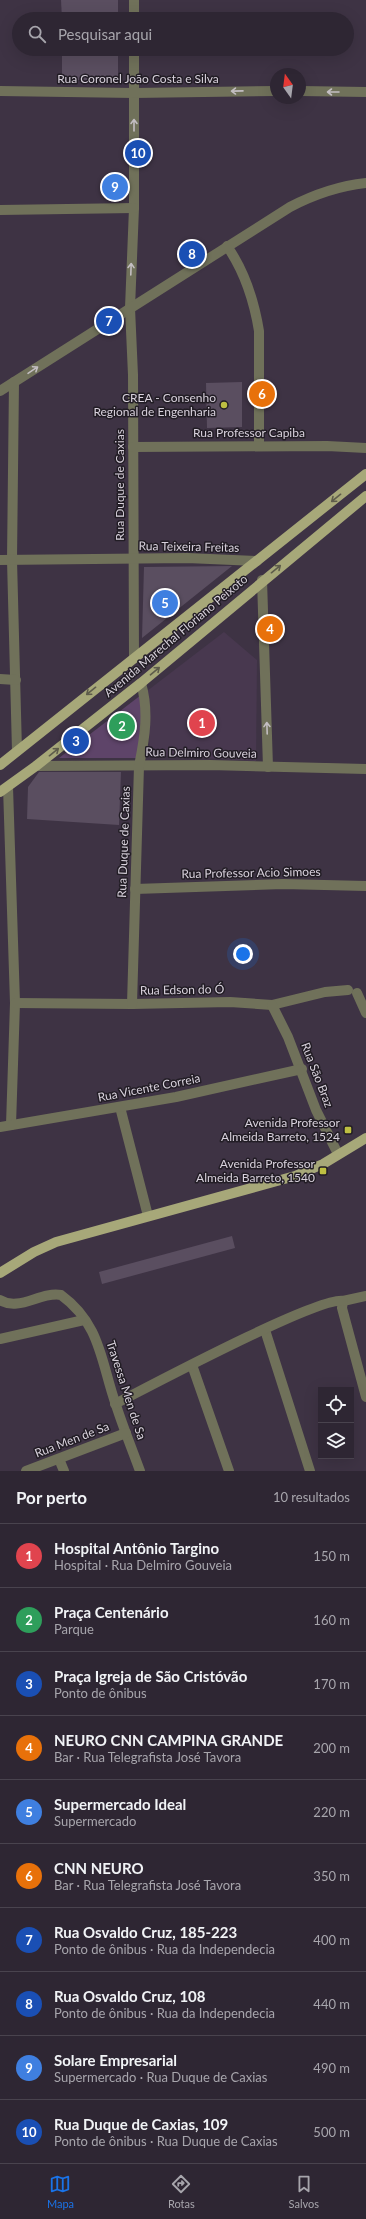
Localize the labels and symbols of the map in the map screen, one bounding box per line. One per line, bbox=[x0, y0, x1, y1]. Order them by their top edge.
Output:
north arrow bbox=[270, 68, 306, 104]
street label: Rua Coronel João Costa e Silva bbox=[57, 71, 219, 86]
one-way arrow bbox=[231, 87, 244, 95]
one-way arrow bbox=[327, 88, 340, 96]
one-way arrow bbox=[130, 119, 138, 132]
pin: 10 bbox=[125, 138, 151, 168]
pin: 9 bbox=[102, 172, 128, 202]
pin: 8 bbox=[179, 239, 205, 269]
one-way arrow bbox=[128, 263, 135, 276]
pin: 7 bbox=[96, 306, 122, 336]
one-way arrow bbox=[27, 366, 38, 374]
pin: 6 bbox=[249, 379, 275, 409]
place label: CREA - Consenho Regional de Engenharia bbox=[93, 390, 216, 419]
marker: CREA - Consenho Regional de Engenharia bbox=[219, 400, 229, 410]
street label: Rua Professor Capiba bbox=[193, 425, 305, 440]
street label: Rua Duque de Caxias bbox=[112, 429, 127, 541]
one-way arrow bbox=[330, 494, 341, 502]
street label: Rua Teixeira Freitas bbox=[138, 538, 240, 555]
one-way arrow bbox=[271, 565, 281, 574]
street label: Avenida Marechal Floriano Peixoto bbox=[101, 571, 251, 700]
pin: 5 bbox=[152, 588, 178, 618]
pin: 4 bbox=[257, 614, 283, 644]
one-way arrow bbox=[150, 666, 160, 675]
one-way arrow bbox=[85, 687, 96, 696]
pin: 1 bbox=[189, 708, 215, 738]
pin: 2 bbox=[109, 711, 135, 741]
one-way arrow bbox=[263, 722, 271, 735]
pin: 3 bbox=[63, 726, 89, 756]
street label: Rua Delmiro Gouveia bbox=[145, 744, 257, 761]
one-way arrow bbox=[48, 748, 59, 757]
street label: Rua Duque de Caxias bbox=[114, 786, 133, 898]
street label: Rua Professor Acio Simoes bbox=[181, 864, 321, 881]
your location bbox=[233, 944, 253, 964]
street label: Rua Edson do Ó bbox=[140, 981, 225, 998]
street label: Rua São Braz bbox=[298, 1040, 337, 1110]
street label: Rua Vicente Correia bbox=[96, 1070, 202, 1105]
place label: Avenida Professor Almeida Barreto, 1524 bbox=[221, 1115, 341, 1144]
marker: Avenida Professor Almeida Barreto, 1524 bbox=[343, 1125, 353, 1135]
place label: Avenida Professor Almeida Barreto, 1540 bbox=[196, 1156, 316, 1185]
marker: Avenida Professor Almeida Barreto, 1540 bbox=[318, 1166, 328, 1176]
street label: Travessa Men de Sa bbox=[103, 1338, 150, 1441]
street label: Rua Men de Sa bbox=[32, 1418, 111, 1461]

